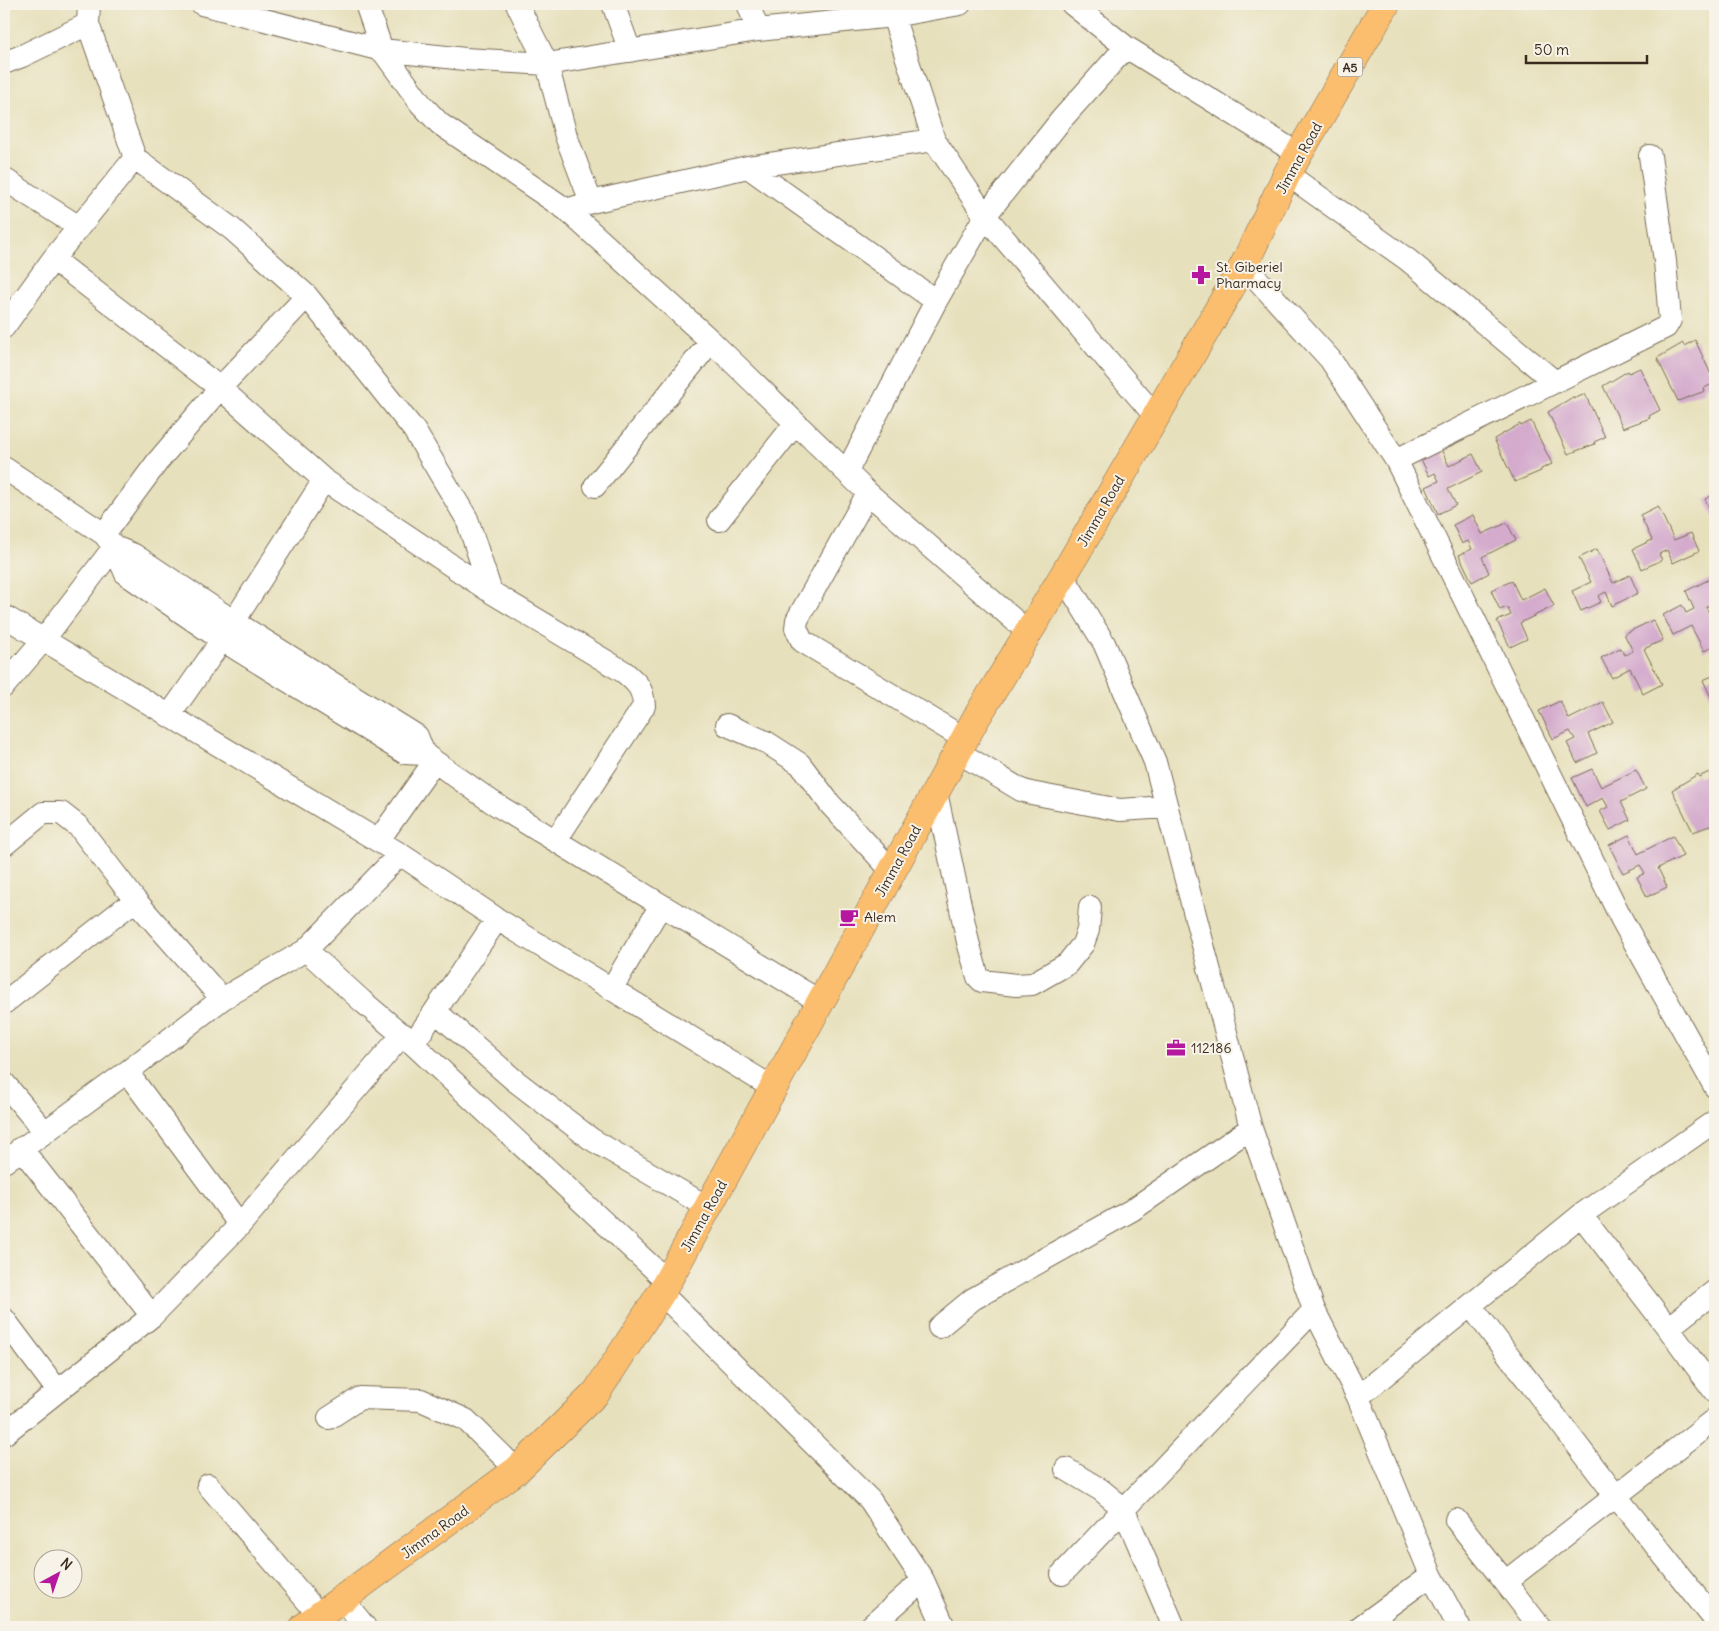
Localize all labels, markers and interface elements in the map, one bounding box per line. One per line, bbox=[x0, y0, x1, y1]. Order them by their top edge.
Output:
scale bar bbox=[1526, 32, 1648, 64]
text: 50 m bbox=[1534, 40, 1569, 59]
road number: A5 bbox=[1338, 58, 1362, 76]
street label: Jimma Road bbox=[1272, 119, 1326, 197]
place label: St. Giberiel Pharmacy bbox=[1216, 258, 1283, 292]
pharmacy icon: St. Giberiel Pharmacy bbox=[1190, 264, 1212, 286]
street label: Jimma Road bbox=[1073, 472, 1129, 550]
street label: Jimma Road bbox=[871, 822, 925, 900]
cafe icon: Alem bbox=[838, 906, 860, 928]
place label: Alem bbox=[864, 908, 896, 926]
office icon: 112186 bbox=[1165, 1037, 1187, 1059]
place label: 112186 bbox=[1191, 1039, 1232, 1057]
street label: Jimma Road bbox=[677, 1177, 731, 1255]
street label: Jimma Road bbox=[398, 1501, 472, 1563]
north arrow bbox=[32, 1548, 82, 1598]
text: N bbox=[57, 1554, 76, 1574]

